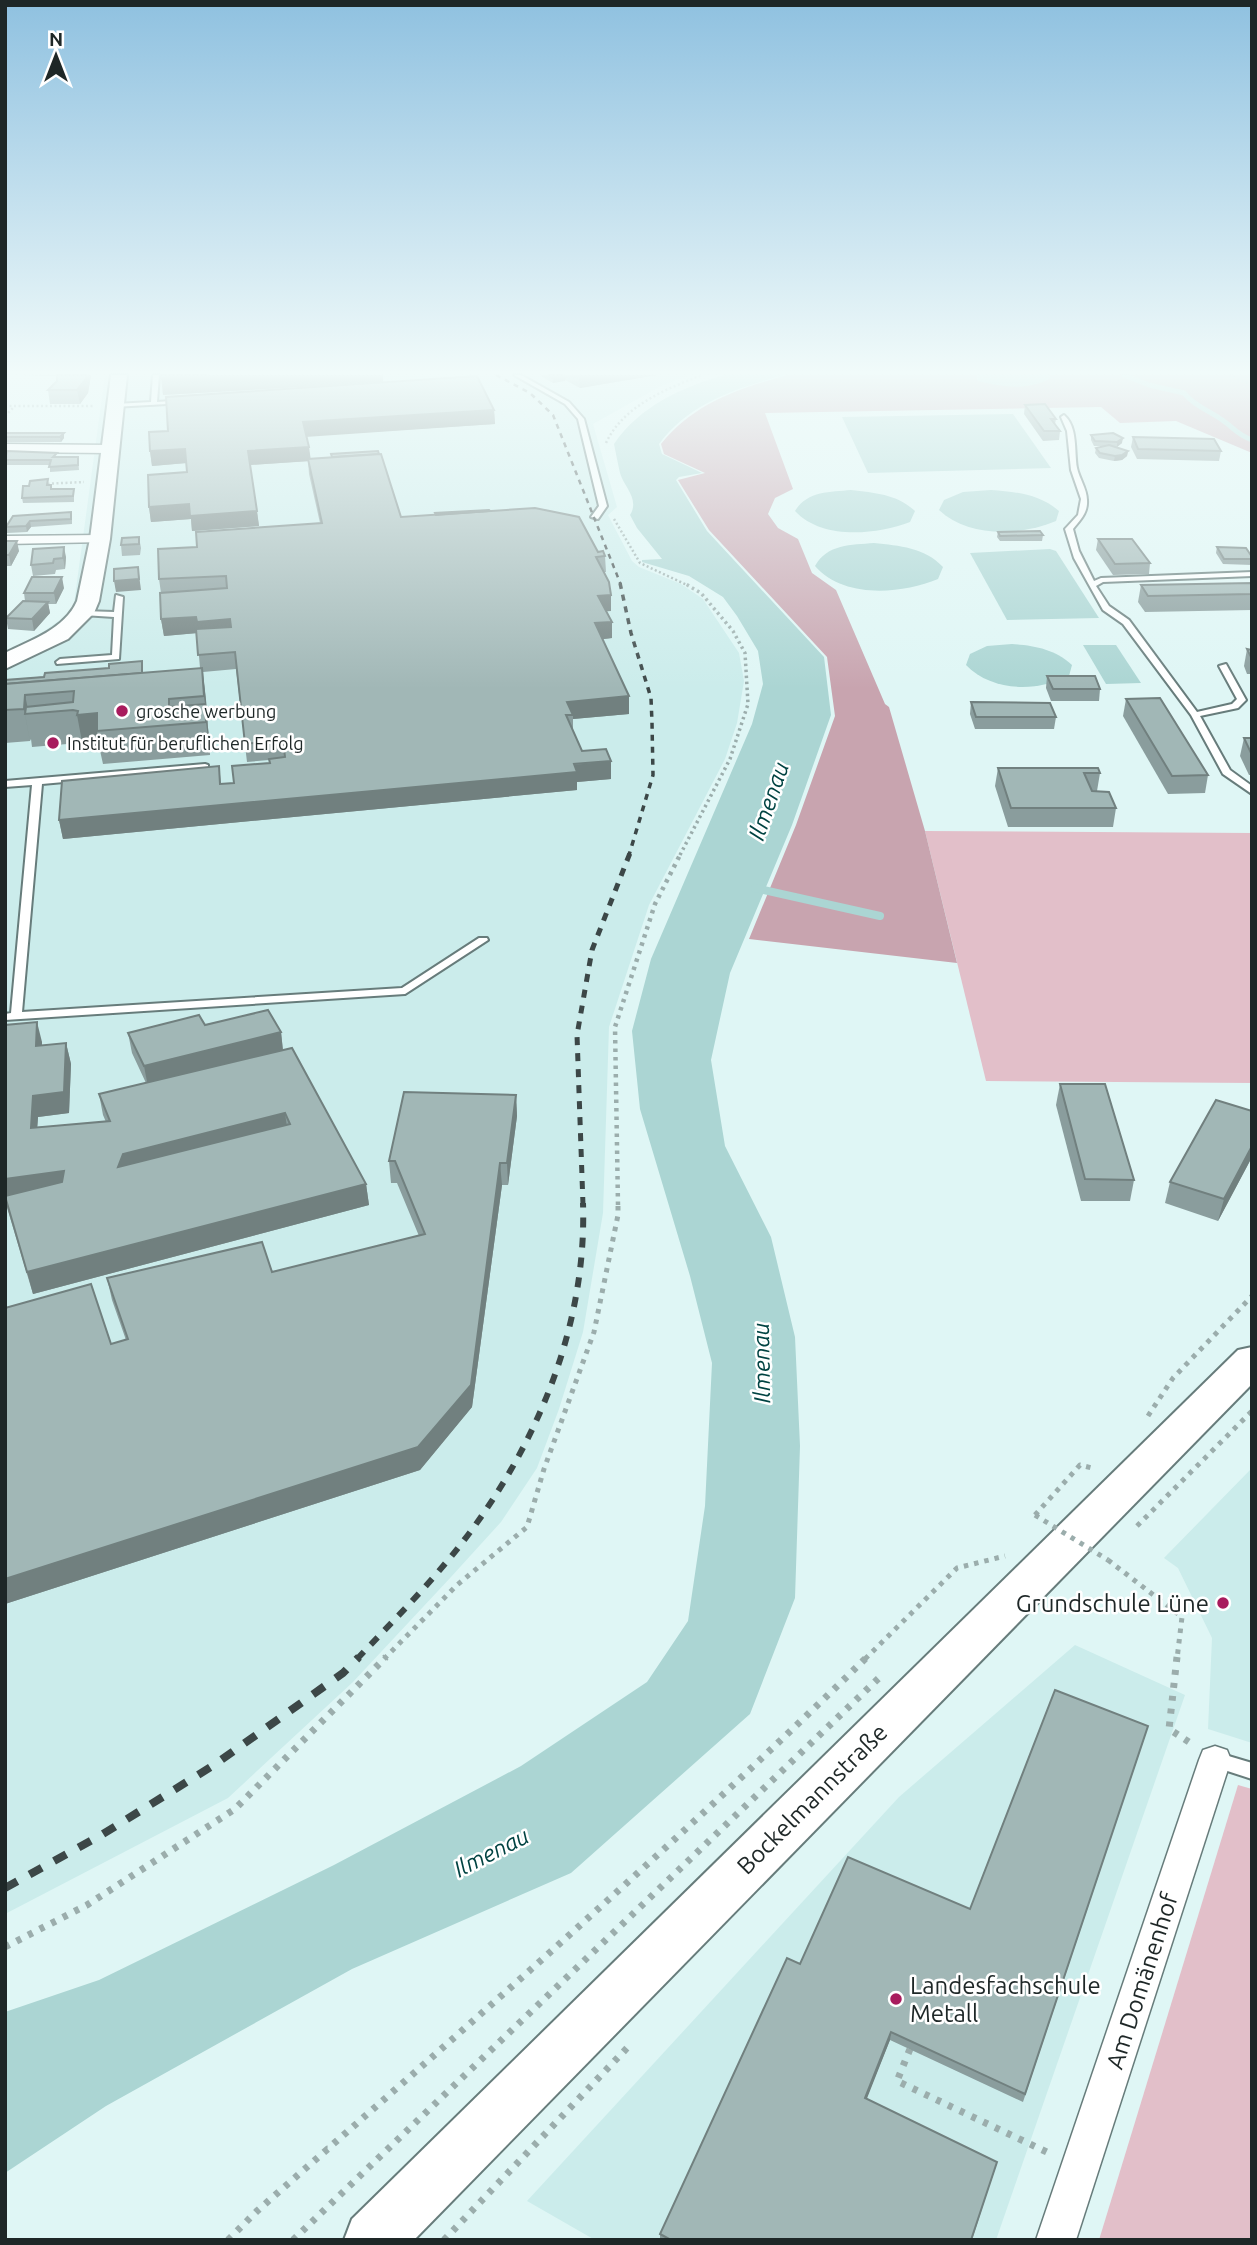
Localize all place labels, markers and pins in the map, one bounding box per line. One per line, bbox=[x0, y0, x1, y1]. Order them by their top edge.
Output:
place label: grosche werbung bbox=[136, 701, 276, 721]
marker: grosche werbung bbox=[114, 703, 130, 719]
place label: Institut für beruflichen Erfolg bbox=[67, 733, 304, 753]
marker: Institut für beruflichen Erfolg bbox=[45, 735, 61, 751]
place label: Grundschule Lüne bbox=[1016, 1590, 1209, 1617]
marker: Grundschule Lüne bbox=[1215, 1595, 1231, 1611]
place label: Landesfachschule Metall bbox=[910, 1972, 1101, 2027]
marker: Landesfachschule Metall bbox=[888, 1991, 904, 2007]

